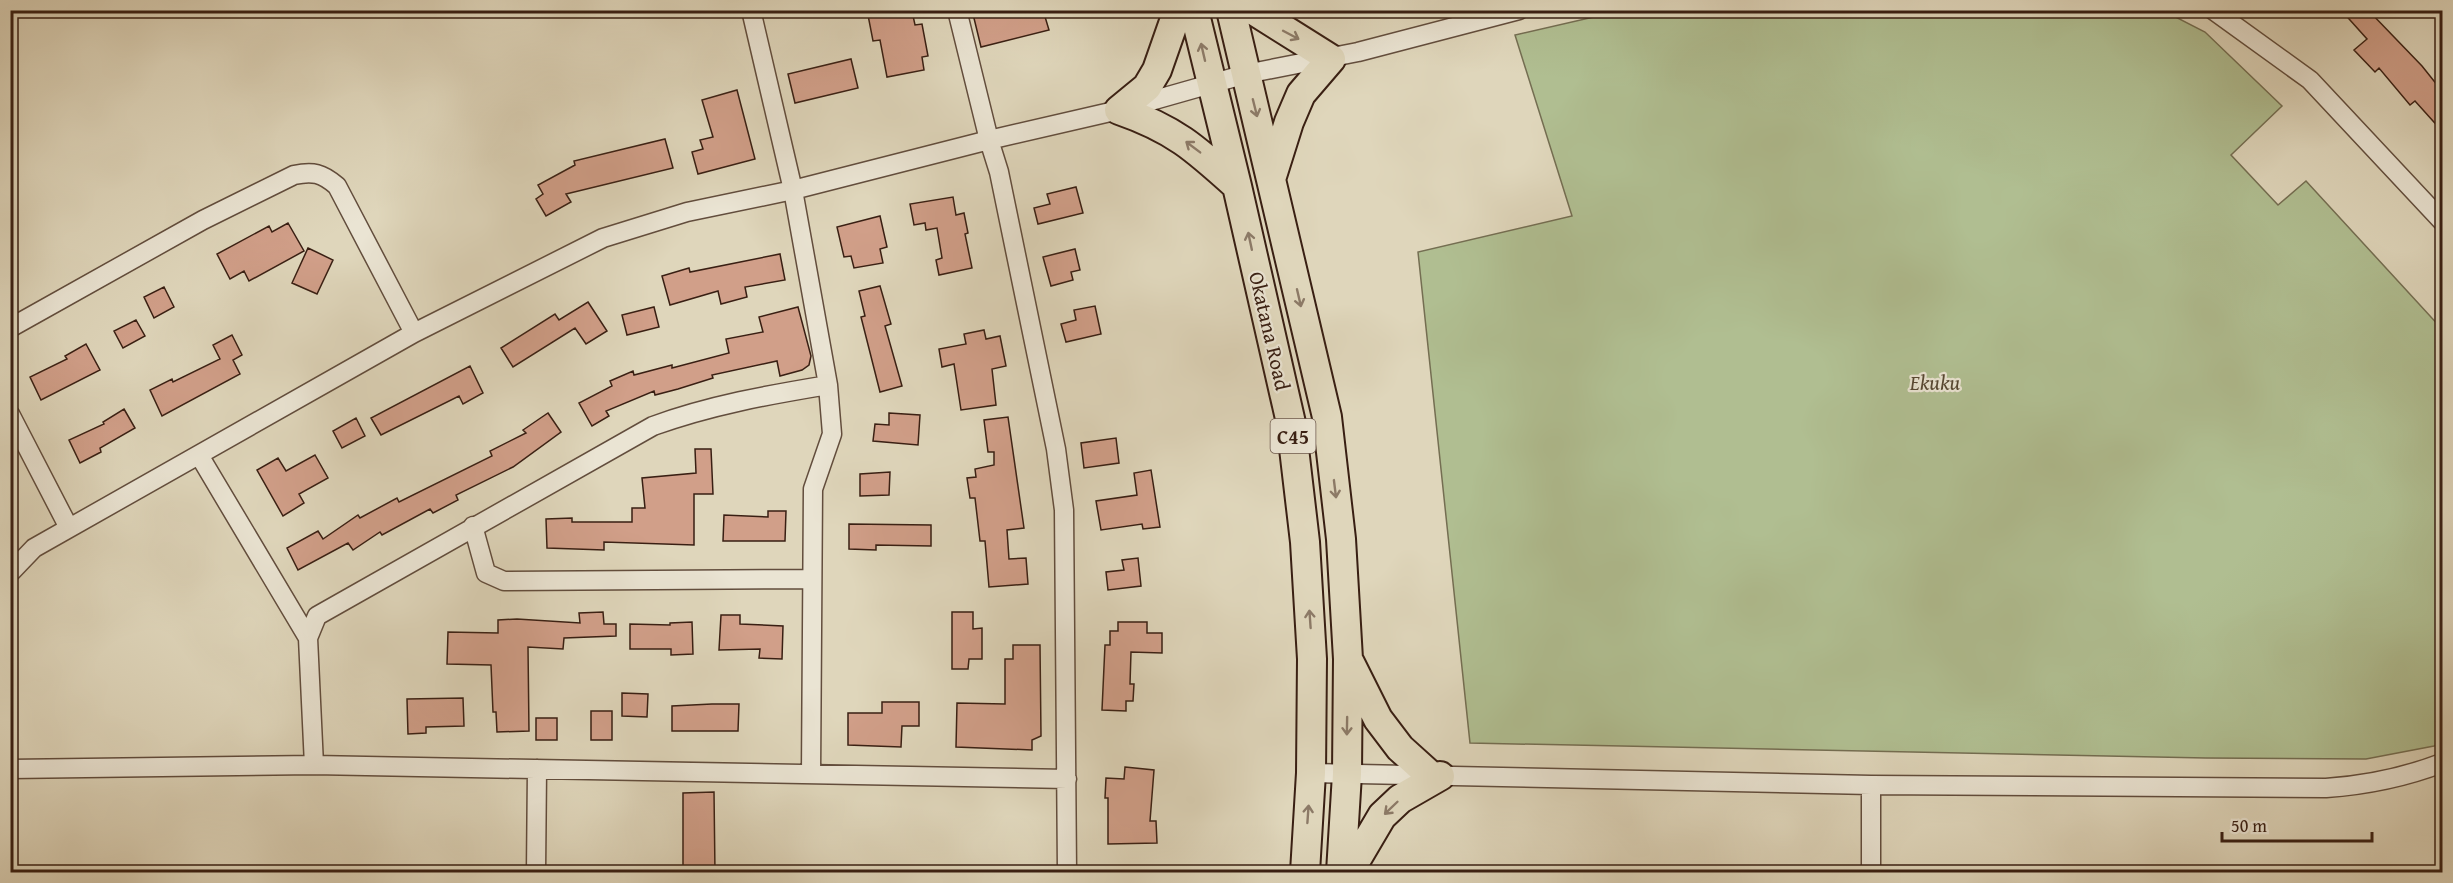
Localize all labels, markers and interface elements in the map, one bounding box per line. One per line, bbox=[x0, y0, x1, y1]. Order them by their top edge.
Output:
one-way arrow bbox=[1282, 30, 1300, 41]
one-way arrow bbox=[1197, 42, 1209, 61]
one-way arrow bbox=[1249, 98, 1261, 117]
one-way arrow bbox=[1186, 141, 1202, 154]
one-way arrow bbox=[1243, 232, 1255, 251]
street label: Okatana Road bbox=[1241, 269, 1299, 394]
one-way arrow bbox=[1294, 288, 1306, 307]
park label: Ekuku bbox=[1909, 367, 1961, 398]
road number: C45 bbox=[1270, 419, 1316, 453]
one-way arrow bbox=[1329, 479, 1340, 499]
one-way arrow bbox=[1304, 610, 1315, 630]
one-way arrow bbox=[1342, 715, 1353, 735]
one-way arrow bbox=[1383, 800, 1398, 815]
one-way arrow bbox=[1303, 805, 1314, 825]
scale bar bbox=[2222, 805, 2372, 843]
text: 50 m bbox=[2231, 812, 2267, 839]

